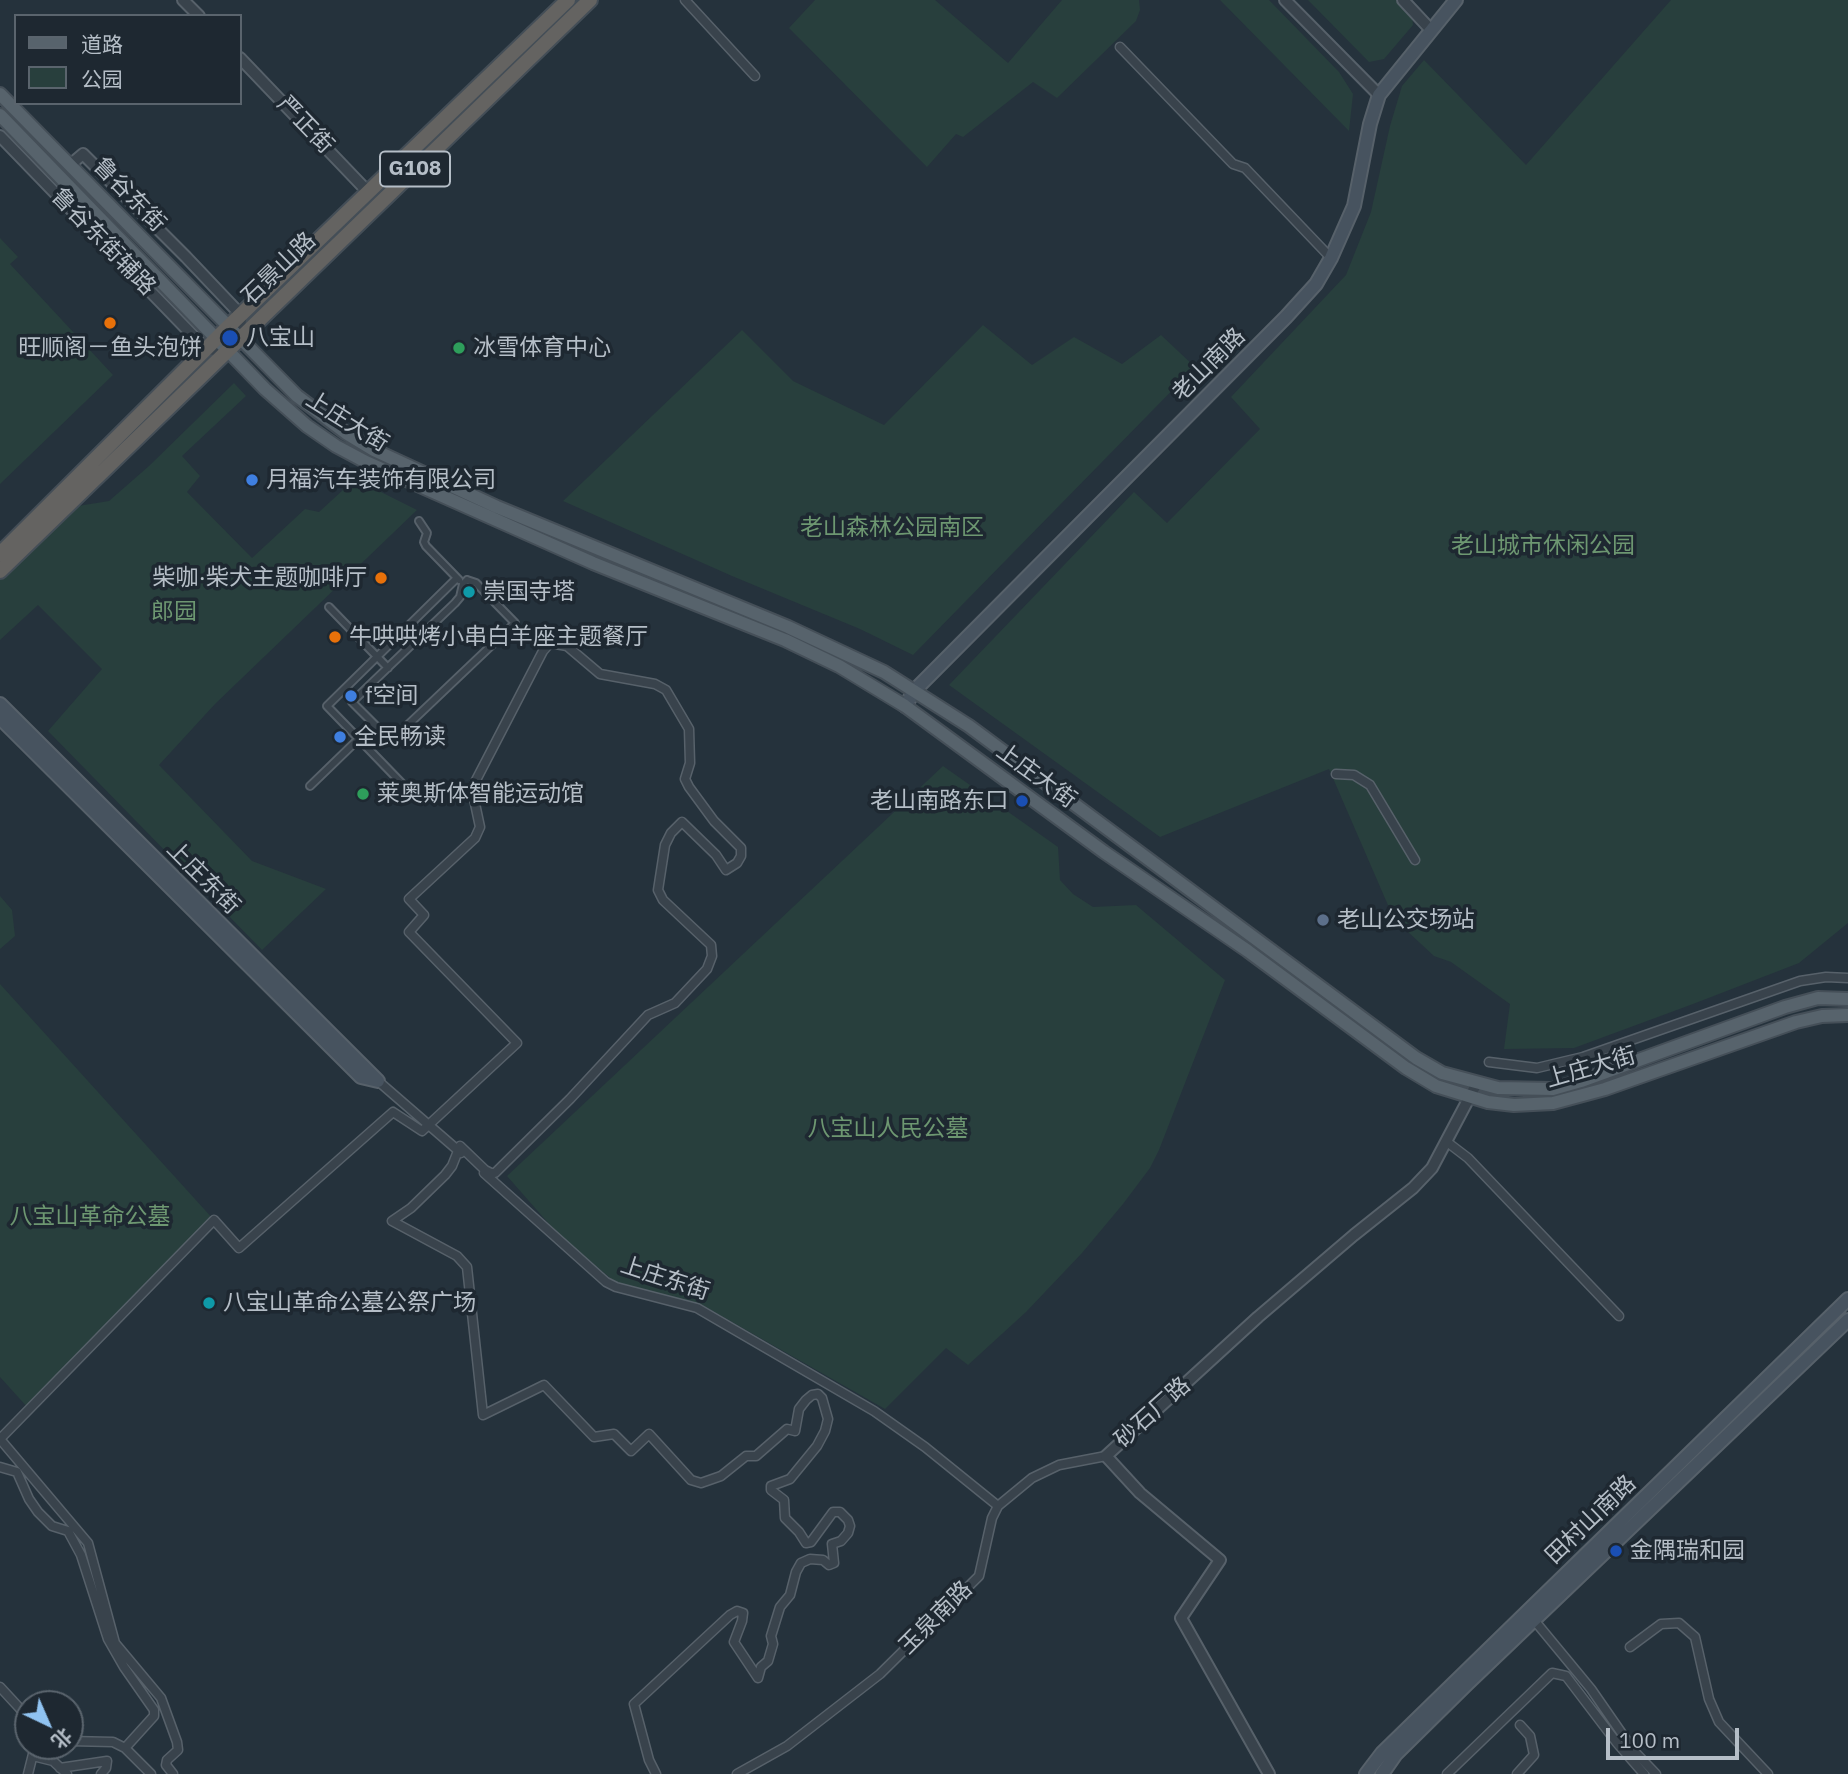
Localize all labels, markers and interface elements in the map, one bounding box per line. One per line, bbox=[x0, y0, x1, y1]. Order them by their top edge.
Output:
legend bbox=[14, 14, 242, 105]
text: 道路 bbox=[81, 30, 123, 58]
text: 公园 bbox=[81, 65, 123, 93]
street label: 严正街 bbox=[271, 91, 339, 159]
street label: 鲁谷东街 bbox=[87, 152, 171, 238]
road number: G108 bbox=[380, 152, 450, 186]
street label: 鲁谷东街辅路 bbox=[45, 183, 161, 301]
street label: 石景山路 bbox=[236, 227, 322, 311]
marker: 旺顺阁－鱼头泡饼 bbox=[102, 315, 118, 331]
street label: 老山南路 bbox=[1167, 323, 1251, 407]
place label: 八宝山 bbox=[246, 324, 315, 352]
marker: 八宝山 bbox=[220, 328, 240, 348]
place label: 旺顺阁－鱼头泡饼 bbox=[18, 334, 202, 362]
place label: 冰雪体育中心 bbox=[473, 334, 611, 362]
marker: 冰雪体育中心 bbox=[451, 340, 467, 356]
street label: 上庄大街 bbox=[301, 386, 393, 458]
place label: 月福汽车装饰有限公司 bbox=[266, 466, 496, 494]
marker: 月福汽车装饰有限公司 bbox=[244, 472, 260, 488]
park label: 老山森林公园南区 bbox=[800, 514, 984, 542]
park label: 老山城市休闲公园 bbox=[1451, 532, 1635, 560]
place label: 柴咖·柴犬主题咖啡厅 bbox=[153, 564, 367, 592]
marker: 柴咖·柴犬主题咖啡厅 bbox=[373, 570, 389, 586]
place label: 崇国寺塔 bbox=[483, 578, 575, 606]
marker: 崇国寺塔 bbox=[461, 584, 477, 600]
park label: 郎园 bbox=[151, 598, 197, 626]
place label: 牛哄哄烤小串白羊座主题餐厅 bbox=[349, 623, 648, 651]
marker: 牛哄哄烤小串白羊座主题餐厅 bbox=[327, 629, 343, 645]
place label: f空间 bbox=[365, 682, 418, 710]
marker: f空间 bbox=[343, 688, 359, 704]
place label: 全民畅读 bbox=[354, 723, 446, 751]
marker: 全民畅读 bbox=[332, 729, 348, 745]
street label: 上庄大街 bbox=[991, 738, 1081, 814]
place label: 莱奥斯体智能运动馆 bbox=[377, 780, 584, 808]
marker: 莱奥斯体智能运动馆 bbox=[355, 786, 371, 802]
place label: 老山南路东口 bbox=[870, 787, 1008, 815]
marker: 老山南路东口 bbox=[1014, 793, 1030, 809]
street label: 上庄东街 bbox=[161, 836, 245, 920]
place label: 老山公交场站 bbox=[1337, 906, 1475, 934]
marker: 老山公交场站 bbox=[1315, 912, 1331, 928]
street label: 上庄大街 bbox=[1543, 1042, 1639, 1094]
park label: 八宝山人民公墓 bbox=[808, 1115, 968, 1143]
park label: 八宝山革命公墓 bbox=[10, 1203, 170, 1231]
street label: 上庄东街 bbox=[617, 1252, 713, 1306]
place label: 八宝山革命公墓公祭广场 bbox=[223, 1289, 476, 1317]
marker: 八宝山革命公墓公祭广场 bbox=[201, 1295, 217, 1311]
street label: 砂石厂路 bbox=[1110, 1372, 1196, 1454]
street label: 田村山南路 bbox=[1540, 1470, 1642, 1570]
place label: 金隅瑞和园 bbox=[1630, 1537, 1745, 1565]
marker: 金隅瑞和园 bbox=[1608, 1543, 1624, 1559]
street label: 玉泉南路 bbox=[894, 1576, 978, 1660]
north arrow bbox=[14, 1690, 84, 1760]
scale bar bbox=[1610, 1714, 1743, 1758]
text: 北 bbox=[47, 1723, 77, 1754]
text: 100 m bbox=[1619, 1726, 1680, 1754]

